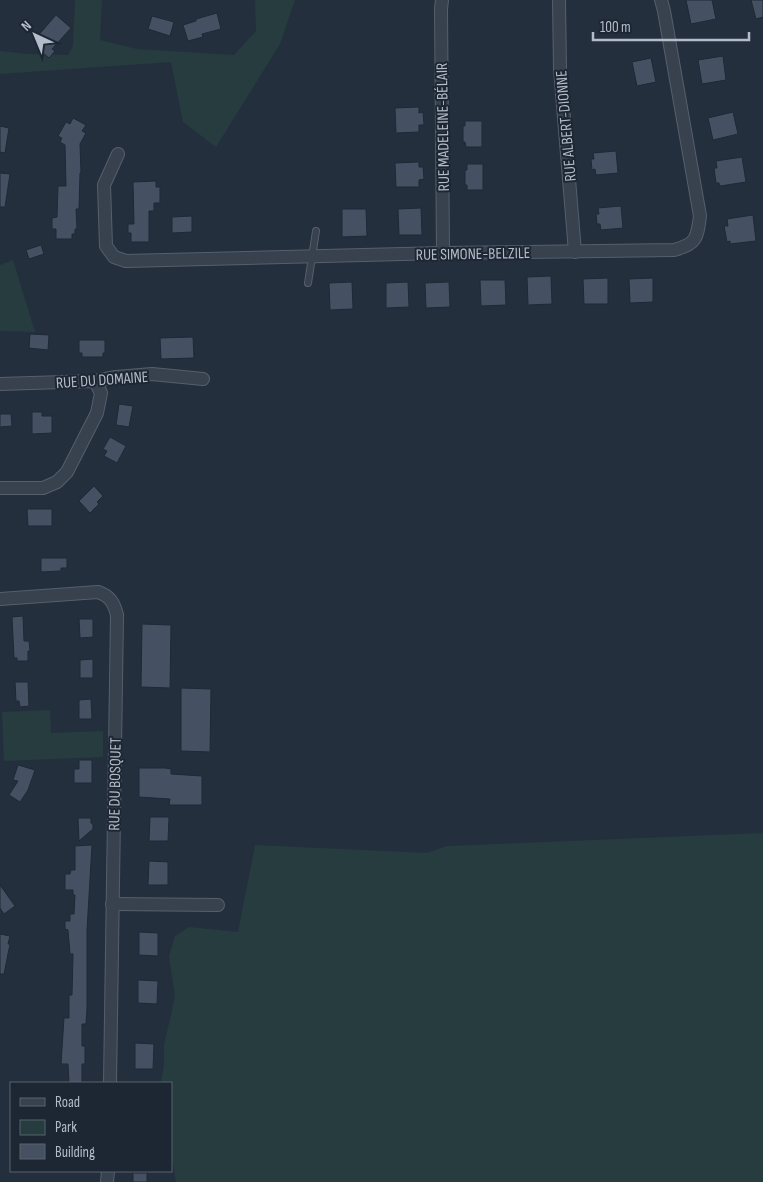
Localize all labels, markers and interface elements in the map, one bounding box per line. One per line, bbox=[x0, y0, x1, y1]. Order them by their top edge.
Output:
north arrow bbox=[10, 10, 60, 60]
scale bar bbox=[593, 10, 749, 42]
text: N bbox=[18, 17, 35, 35]
text: 100 m bbox=[600, 18, 631, 37]
street label: RUE MADELEINE-BÉLAIR bbox=[433, 62, 454, 192]
street label: RUE ALBERT-DIONNE bbox=[552, 69, 581, 182]
street label: RUE SIMONE-BELZILE bbox=[416, 244, 530, 265]
street label: RUE DU DOMAINE bbox=[55, 368, 149, 393]
street label: RUE DU BOSQUET bbox=[105, 737, 126, 831]
legend bbox=[10, 1082, 172, 1172]
text: Road bbox=[55, 1093, 80, 1112]
text: Park bbox=[55, 1118, 77, 1137]
text: Building bbox=[55, 1143, 95, 1162]

